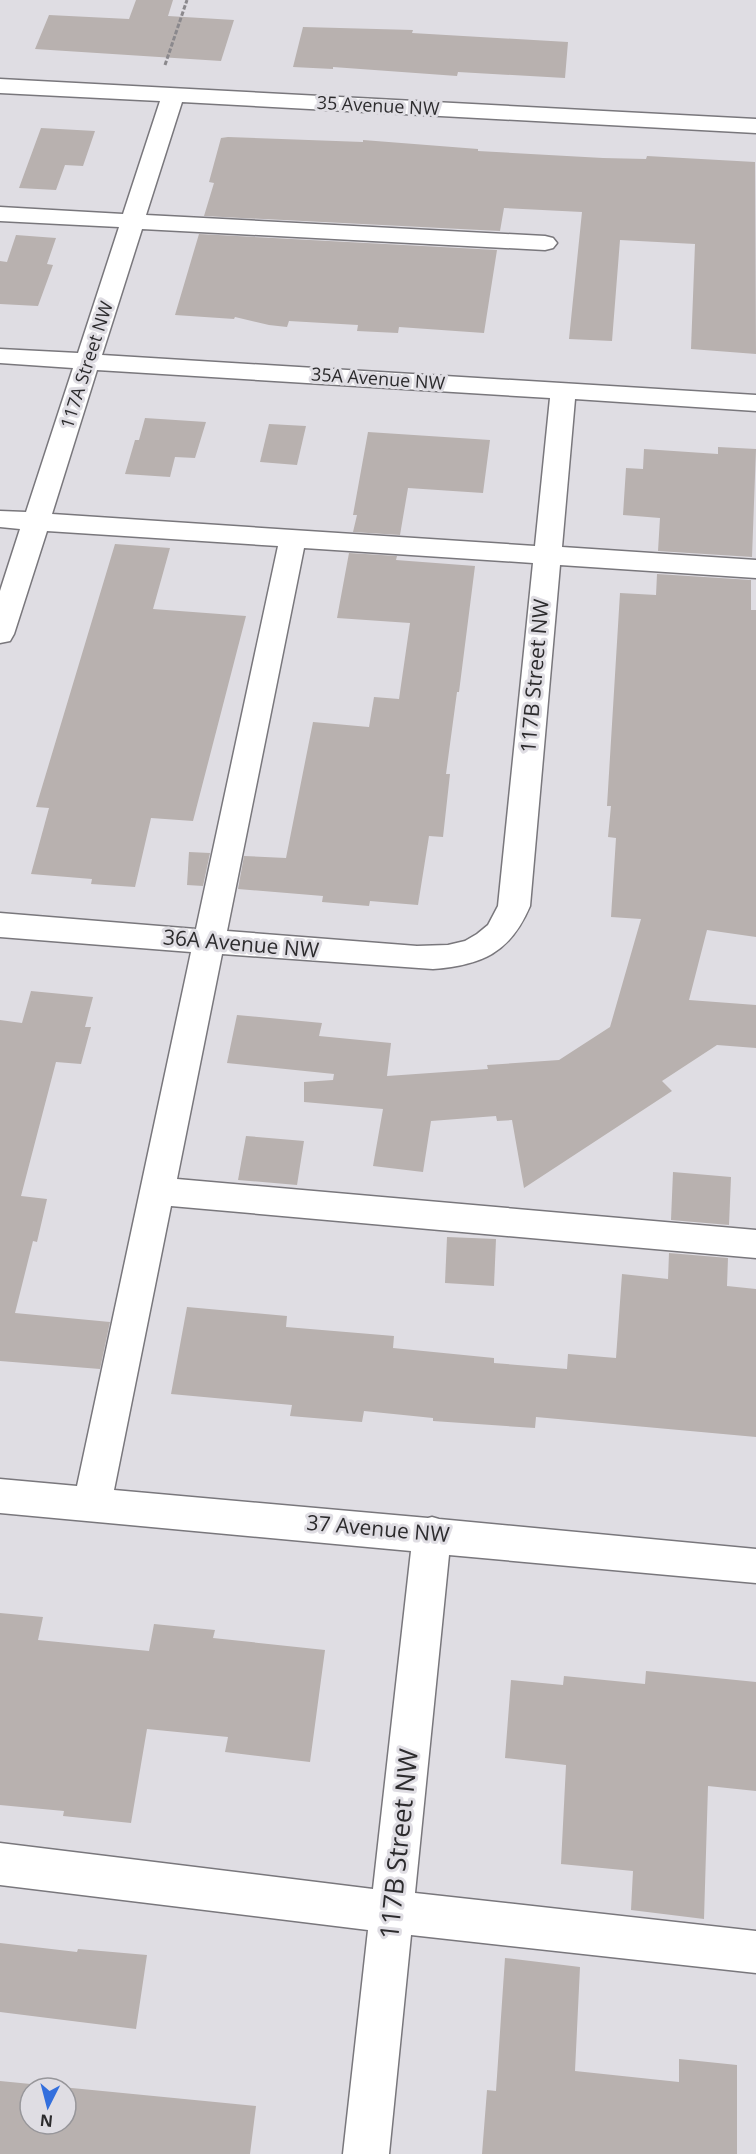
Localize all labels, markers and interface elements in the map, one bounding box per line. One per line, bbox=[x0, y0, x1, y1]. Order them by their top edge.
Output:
street label: 35 Avenue NW bbox=[316, 90, 440, 120]
street label: 117A Street NW bbox=[54, 298, 118, 431]
street label: 35A Avenue NW bbox=[310, 361, 446, 395]
street label: 117B Street NW bbox=[513, 597, 555, 754]
street label: 36A Avenue NW bbox=[162, 922, 321, 964]
street label: 37 Avenue NW bbox=[306, 1508, 451, 1548]
street label: 117B Street NW bbox=[370, 1747, 426, 1941]
north arrow bbox=[18, 2076, 78, 2136]
text: N bbox=[39, 2109, 54, 2133]

